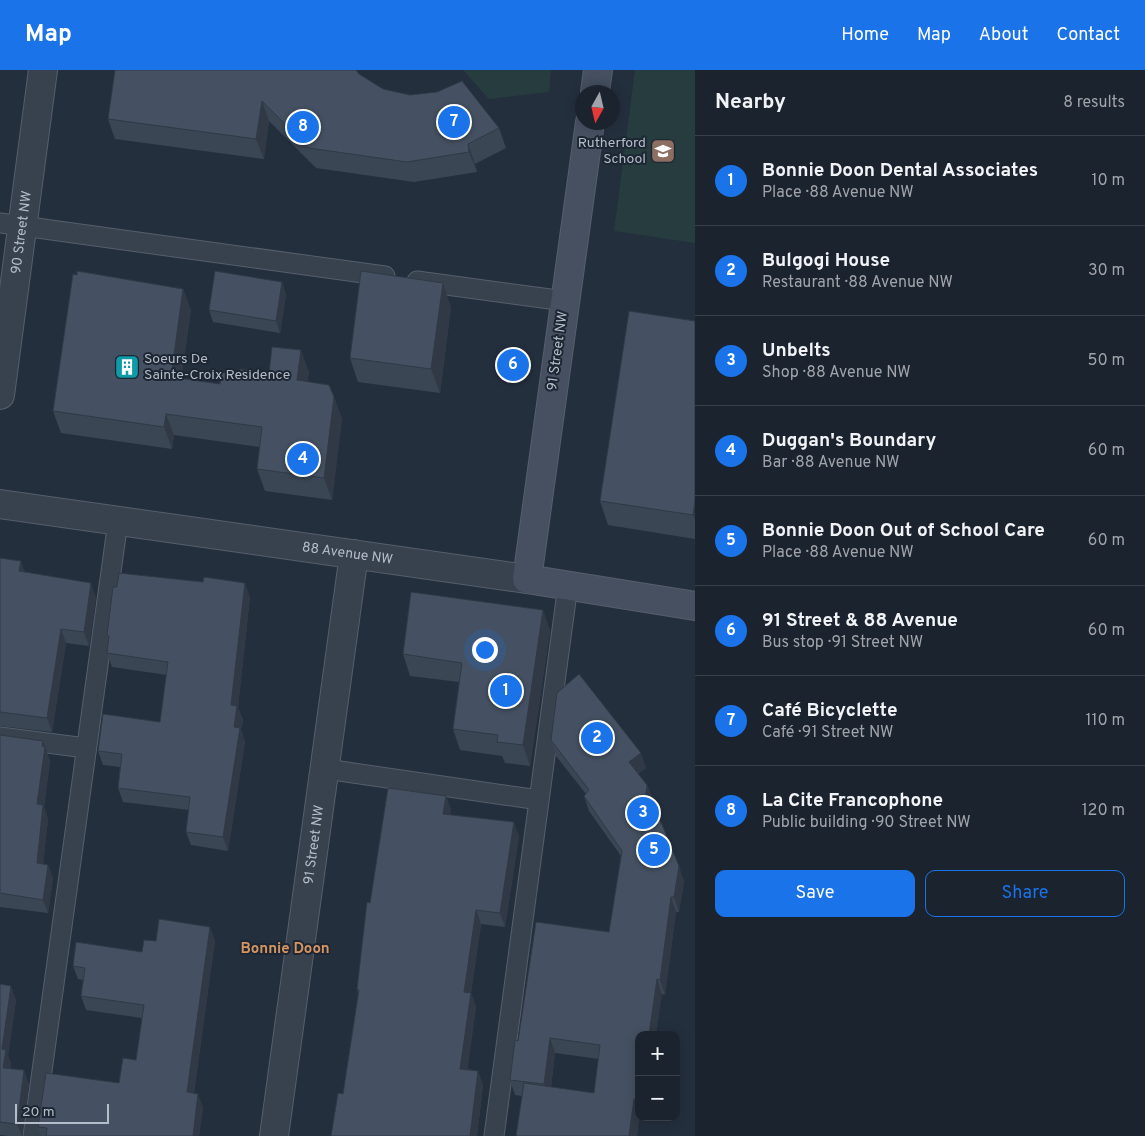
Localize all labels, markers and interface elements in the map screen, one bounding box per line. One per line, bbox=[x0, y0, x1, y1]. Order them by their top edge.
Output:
text: Map bbox=[25, 20, 72, 50]
text: Home bbox=[841, 24, 889, 47]
text: Map bbox=[917, 24, 951, 47]
text: About bbox=[979, 24, 1028, 47]
text: Contact bbox=[1056, 24, 1120, 47]
north arrow bbox=[575, 85, 620, 130]
text: Nearby bbox=[715, 89, 786, 116]
text: 8 results bbox=[1063, 93, 1125, 113]
pin: 7 bbox=[438, 103, 470, 141]
pin: 8 bbox=[287, 108, 319, 146]
place label: Rutherford School bbox=[578, 135, 646, 168]
school or university icon: Rutherford School bbox=[650, 138, 676, 164]
text: Bonnie Doon Dental Associates bbox=[762, 159, 1038, 183]
text: 1 bbox=[728, 171, 734, 191]
text: 10 m bbox=[1091, 171, 1125, 191]
text: Place · 88 Avenue NW bbox=[762, 183, 914, 203]
street label: 90 Street NW bbox=[8, 189, 35, 275]
text: Bulgogi House bbox=[762, 249, 890, 273]
text: 2 bbox=[726, 261, 736, 281]
text: 30 m bbox=[1088, 261, 1125, 281]
text: Restaurant · 88 Avenue NW bbox=[762, 273, 953, 293]
street label: 91 Street NW bbox=[544, 310, 572, 392]
text: Unbelts bbox=[762, 339, 831, 363]
pin: 6 bbox=[497, 346, 529, 384]
place label: Soeurs De Sainte-Croix Residence bbox=[144, 351, 290, 384]
text: 3 bbox=[726, 351, 736, 371]
text: 50 m bbox=[1088, 351, 1125, 371]
building icon: Soeurs De Sainte-Croix Residence bbox=[114, 354, 140, 380]
text: Shop · 88 Avenue NW bbox=[762, 363, 911, 383]
text: Duggan's Boundary bbox=[762, 429, 936, 453]
pin: 4 bbox=[287, 440, 319, 478]
text: 4 bbox=[726, 441, 736, 461]
text: 60 m bbox=[1088, 441, 1125, 461]
text: Bar · 88 Avenue NW bbox=[762, 453, 900, 473]
text: Bonnie Doon Out of School Care bbox=[762, 519, 1045, 543]
text: 5 bbox=[726, 531, 736, 551]
text: 60 m bbox=[1088, 531, 1125, 551]
street label: 88 Avenue NW bbox=[301, 539, 394, 568]
text: Place · 88 Avenue NW bbox=[762, 543, 914, 563]
text: 91 Street & 88 Avenue bbox=[762, 609, 958, 633]
text: 6 bbox=[726, 621, 736, 641]
text: 60 m bbox=[1088, 621, 1125, 641]
text: Bus stop · 91 Street NW bbox=[762, 633, 923, 653]
your location bbox=[472, 637, 498, 663]
pin: 1 bbox=[490, 672, 522, 710]
text: Café Bicyclette bbox=[762, 699, 898, 723]
text: 7 bbox=[727, 711, 735, 731]
text: 110 m bbox=[1085, 711, 1125, 731]
pin: 2 bbox=[581, 719, 613, 757]
text: Café · 91 Street NW bbox=[762, 723, 894, 743]
text: La Cite Francophone bbox=[762, 789, 943, 813]
pin: 3 bbox=[627, 794, 659, 832]
text: 8 bbox=[726, 801, 736, 821]
text: 120 m bbox=[1082, 801, 1125, 821]
street label: 91 Street NW bbox=[300, 804, 328, 886]
text: Public building · 90 Street NW bbox=[762, 813, 971, 833]
pin: 5 bbox=[638, 831, 670, 869]
button: Save bbox=[715, 870, 915, 917]
button: Share bbox=[925, 870, 1125, 917]
district label: Bonnie Doon bbox=[240, 940, 330, 959]
map controls bbox=[635, 1031, 680, 1121]
button: + bbox=[635, 1031, 680, 1076]
button: − bbox=[635, 1076, 680, 1121]
scale bar bbox=[15, 1101, 109, 1124]
text: 20 m bbox=[22, 1104, 55, 1121]

